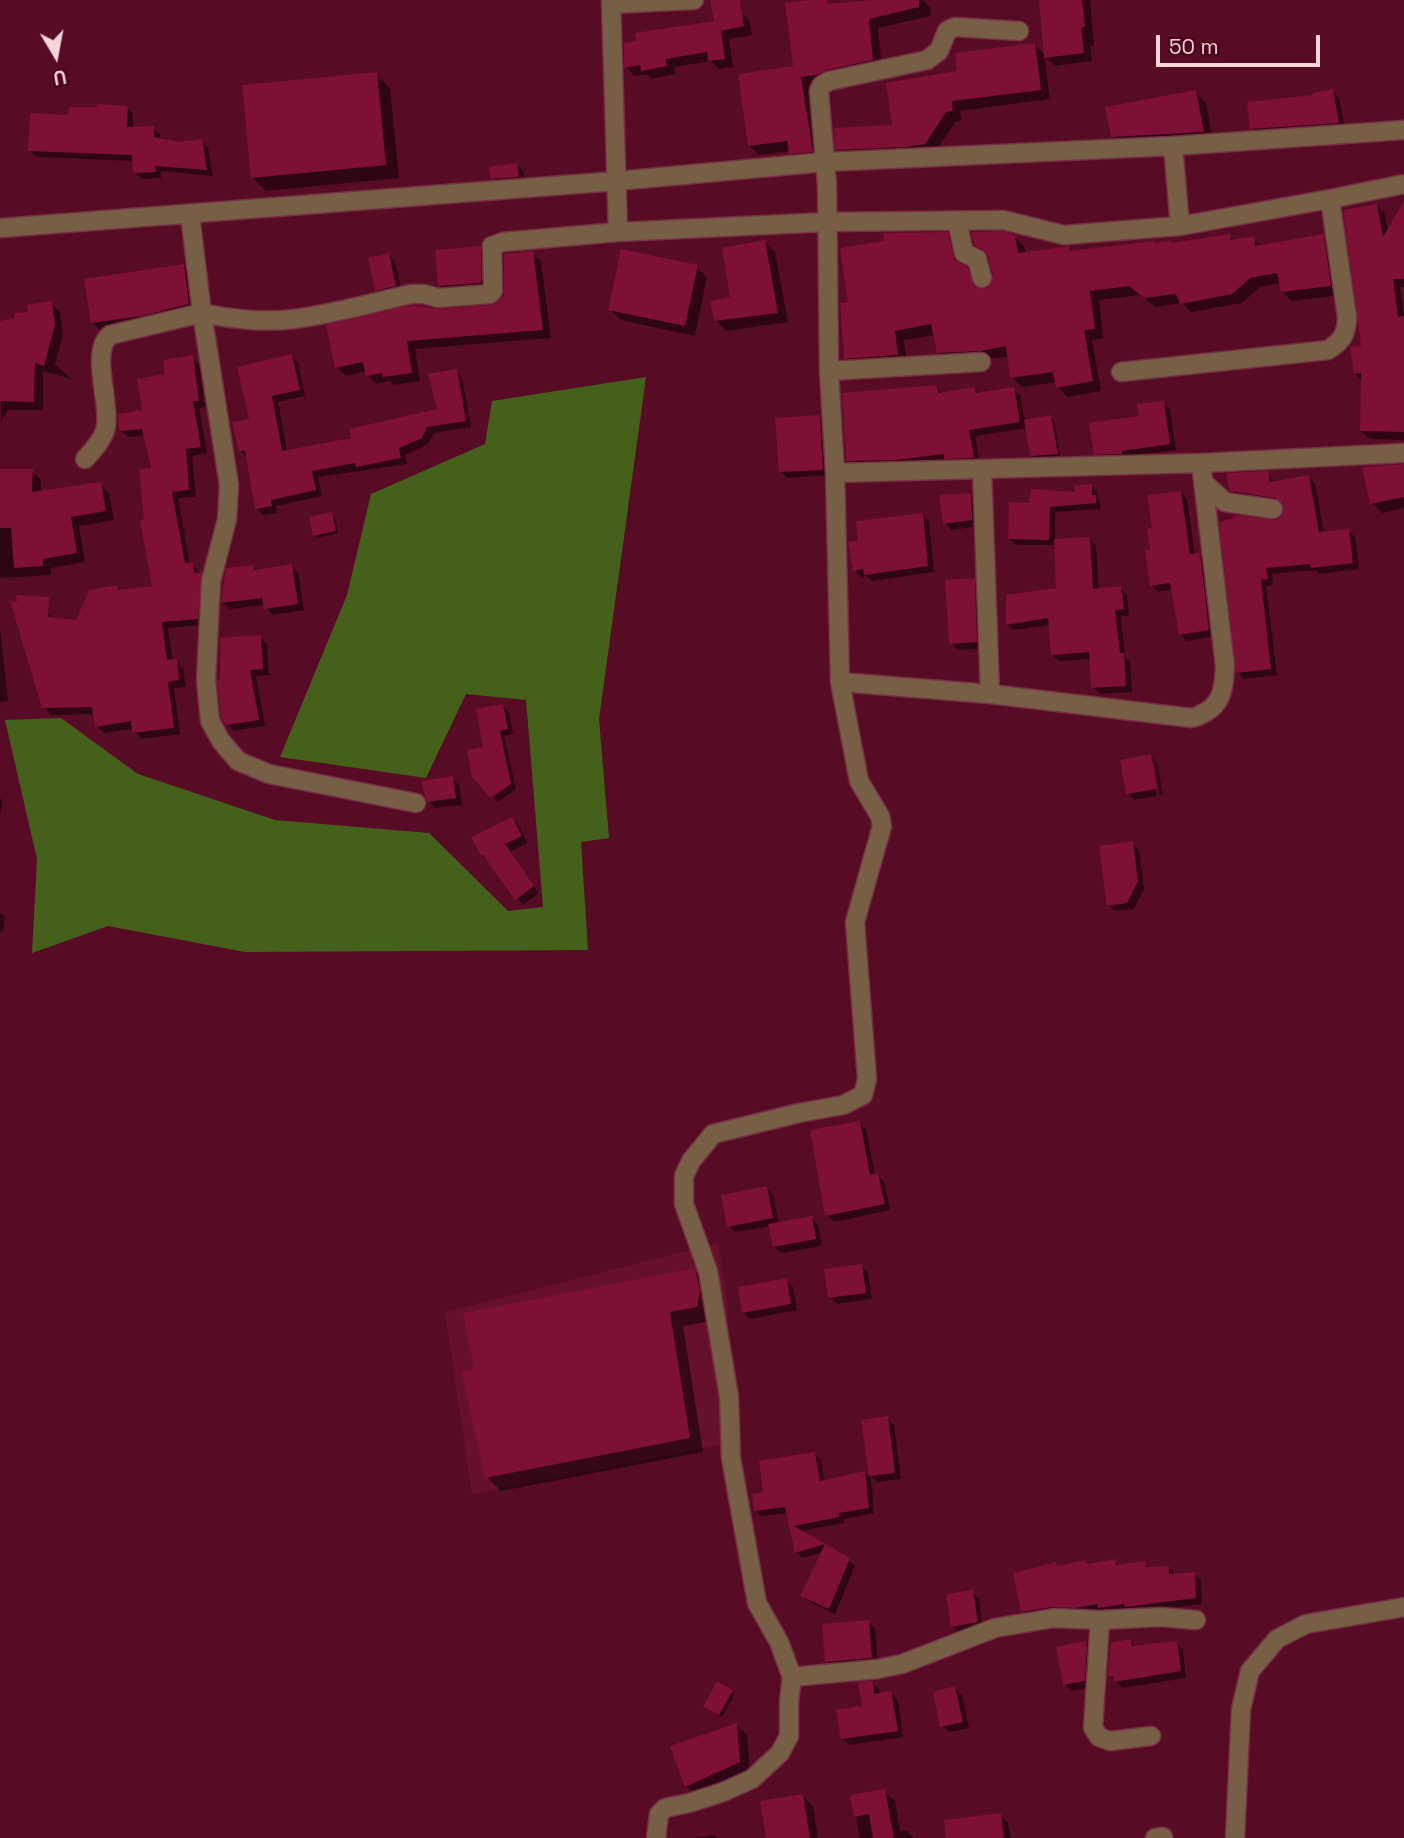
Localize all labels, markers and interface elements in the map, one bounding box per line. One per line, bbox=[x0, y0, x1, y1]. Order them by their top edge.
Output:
north arrow bbox=[21, 21, 91, 91]
scale bar bbox=[1159, 21, 1324, 65]
text: 50 m bbox=[1169, 33, 1219, 60]
text: U bbox=[51, 64, 68, 91]

